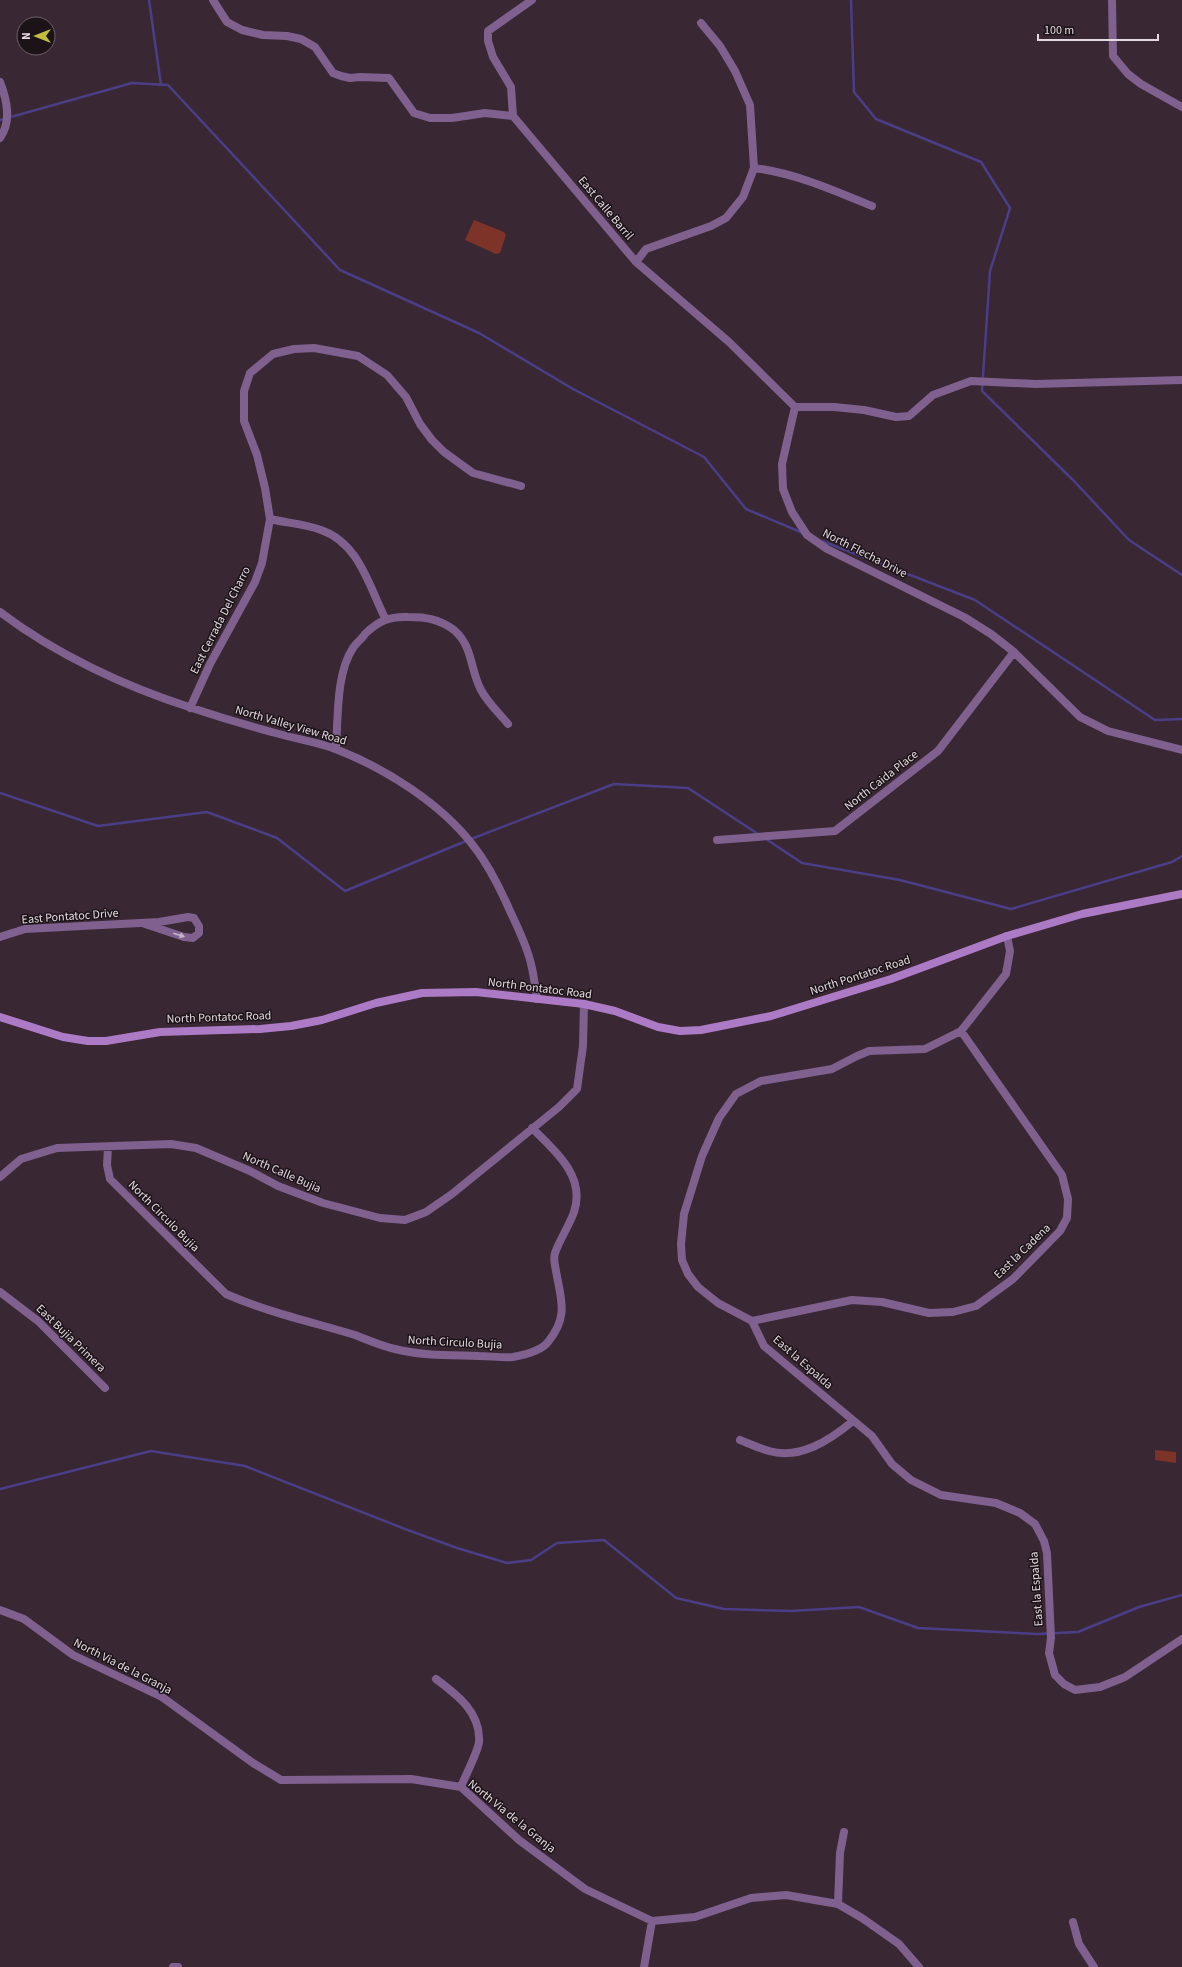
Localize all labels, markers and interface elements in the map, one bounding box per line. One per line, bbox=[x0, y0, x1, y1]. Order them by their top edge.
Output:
north arrow bbox=[16, 16, 56, 56]
scale bar bbox=[1038, 16, 1158, 42]
text: 100 m bbox=[1044, 22, 1074, 39]
text: N bbox=[19, 32, 34, 40]
street label: East Calle Barril bbox=[574, 173, 637, 244]
street label: North Flecha Drive bbox=[820, 525, 910, 582]
street label: East Cerrada Del Charro bbox=[186, 564, 255, 677]
street label: North Valley View Road bbox=[233, 701, 349, 750]
street label: North Caida Place bbox=[841, 746, 922, 815]
street label: East Pontatoc Drive bbox=[21, 905, 119, 928]
one-way arrow bbox=[174, 932, 186, 938]
street label: North Pontatoc Road bbox=[808, 951, 913, 1000]
street label: North Pontatoc Road bbox=[487, 974, 593, 1003]
street label: North Pontatoc Road bbox=[166, 1007, 272, 1028]
street label: North Calle Bujia bbox=[240, 1148, 324, 1197]
street label: North Circulo Bujia bbox=[124, 1177, 203, 1256]
street label: East la Cadena bbox=[990, 1220, 1055, 1283]
street label: East Bujia Primera bbox=[32, 1301, 109, 1376]
street label: East la Espalda bbox=[769, 1331, 836, 1393]
street label: North Circulo Bujia bbox=[407, 1332, 503, 1353]
street label: East la Espalda bbox=[1025, 1551, 1048, 1627]
street label: North Via de la Granja bbox=[71, 1634, 175, 1699]
street label: North Via de la Granja bbox=[464, 1776, 559, 1857]

